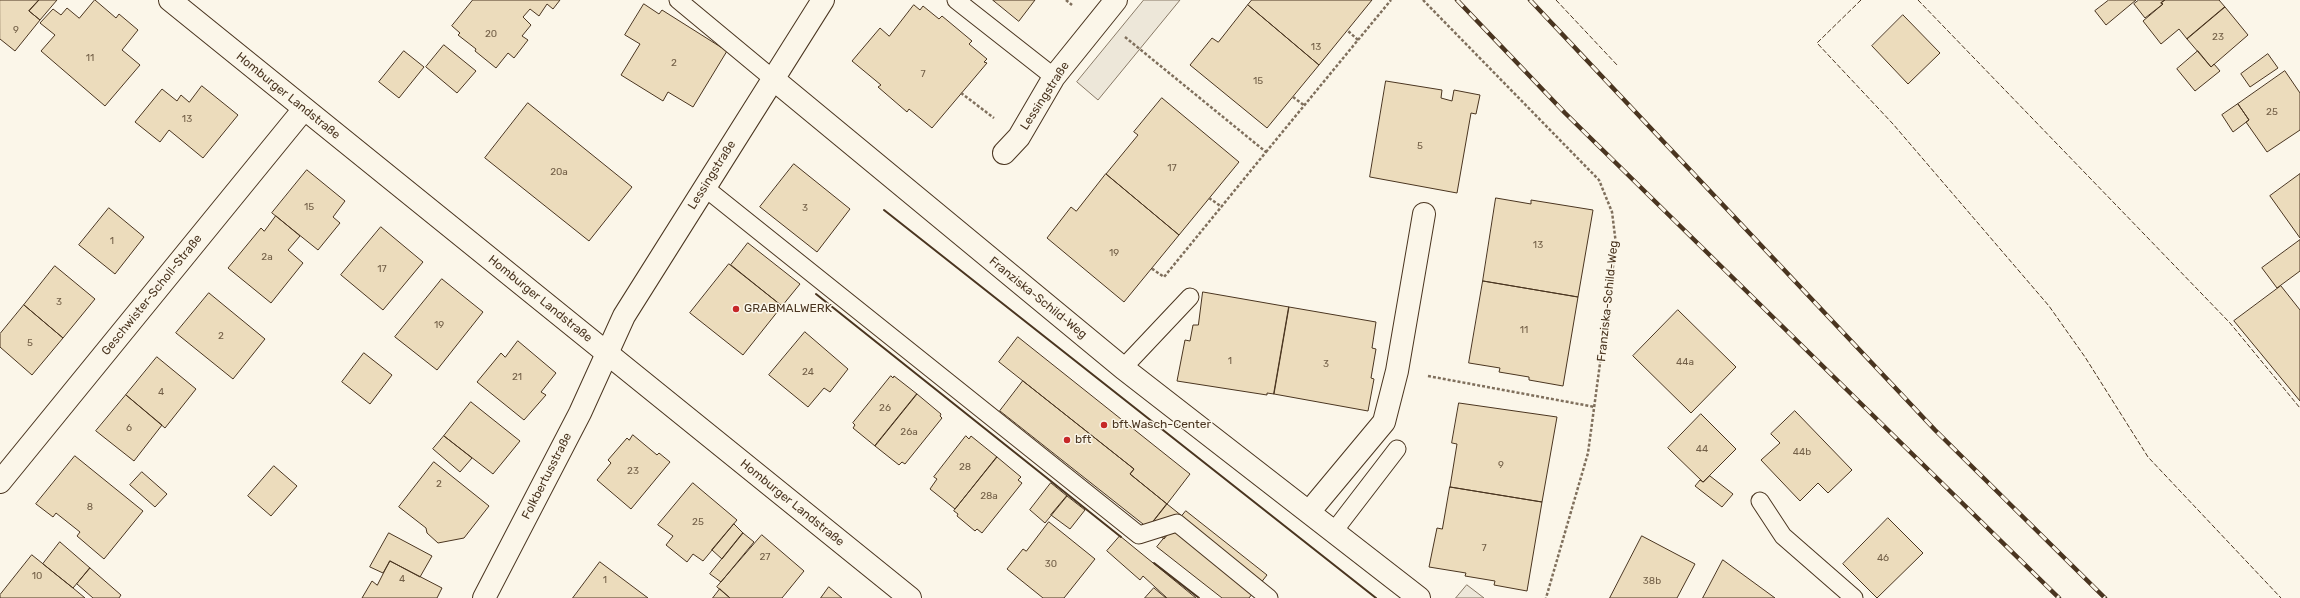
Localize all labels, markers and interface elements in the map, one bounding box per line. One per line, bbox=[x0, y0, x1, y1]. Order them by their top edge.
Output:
house number: 9 bbox=[13, 24, 19, 36]
house number: 20 bbox=[485, 28, 497, 40]
house number: 23 bbox=[2212, 31, 2224, 43]
house number: 13 bbox=[1311, 41, 1321, 53]
street label: Homburger Landstraße bbox=[233, 50, 343, 142]
house number: 11 bbox=[86, 52, 94, 64]
house number: 2 bbox=[671, 57, 677, 69]
street label: Lessingstraße bbox=[1018, 59, 1072, 133]
house number: 7 bbox=[920, 68, 926, 80]
house number: 15 bbox=[1253, 75, 1263, 87]
house number: 25 bbox=[2266, 106, 2278, 118]
house number: 13 bbox=[182, 113, 192, 125]
street label: Lessingstraße bbox=[685, 138, 739, 212]
house number: 5 bbox=[1417, 140, 1423, 152]
house number: 17 bbox=[1167, 162, 1177, 174]
house number: 20a bbox=[550, 166, 568, 178]
house number: 15 bbox=[304, 201, 314, 213]
house number: 3 bbox=[802, 202, 808, 214]
street label: Geschwister-Scholl-Straße bbox=[99, 232, 205, 358]
house number: 1 bbox=[110, 235, 114, 247]
house number: 13 bbox=[1533, 239, 1543, 251]
street label: Franziska-Schild-Weg bbox=[1594, 240, 1622, 362]
house number: 19 bbox=[1109, 247, 1119, 259]
house number: 2a bbox=[261, 251, 273, 263]
street label: Homburger Landstraße bbox=[485, 253, 595, 345]
street label: Franziska-Schild-Weg bbox=[986, 254, 1090, 342]
house number: 17 bbox=[377, 263, 387, 275]
house number: 3 bbox=[56, 296, 62, 308]
place label: GRABMALWERK bbox=[744, 302, 832, 316]
marker: GRABMALWERK bbox=[731, 304, 741, 314]
house number: 19 bbox=[434, 319, 444, 331]
house number: 11 bbox=[1520, 324, 1528, 336]
house number: 2 bbox=[218, 330, 224, 342]
house number: 5 bbox=[27, 337, 33, 349]
house number: 1 bbox=[1228, 355, 1232, 367]
house number: 44a bbox=[1676, 356, 1694, 368]
house number: 3 bbox=[1323, 358, 1329, 370]
house number: 24 bbox=[802, 366, 814, 378]
house number: 21 bbox=[512, 371, 522, 383]
house number: 4 bbox=[158, 386, 164, 398]
house number: 26 bbox=[879, 402, 891, 414]
place label: bft Wasch-Center bbox=[1112, 418, 1211, 432]
marker: bft Wasch-Center bbox=[1099, 420, 1109, 430]
house number: 6 bbox=[126, 422, 132, 434]
house number: 26a bbox=[900, 426, 918, 438]
street label: Folkbertusstraße bbox=[519, 430, 575, 522]
place label: bft bbox=[1075, 433, 1091, 447]
marker: bft bbox=[1062, 435, 1072, 445]
house number: 44 bbox=[1696, 443, 1708, 455]
house number: 44b bbox=[1793, 446, 1811, 458]
street label: Homburger Landstraße bbox=[737, 457, 847, 549]
house number: 9 bbox=[1498, 459, 1504, 471]
house number: 28 bbox=[959, 461, 971, 473]
house number: 23 bbox=[627, 465, 639, 477]
house number: 2 bbox=[436, 478, 442, 490]
house number: 28a bbox=[980, 490, 998, 502]
house number: 8 bbox=[87, 501, 93, 513]
house number: 25 bbox=[692, 516, 704, 528]
house number: 7 bbox=[1481, 542, 1487, 554]
house number: 27 bbox=[760, 551, 770, 563]
house number: 46 bbox=[1877, 552, 1889, 564]
house number: 30 bbox=[1045, 558, 1057, 570]
house number: 10 bbox=[32, 570, 42, 582]
house number: 4 bbox=[399, 573, 405, 585]
house number: 1 bbox=[603, 574, 607, 586]
house number: 38b bbox=[1643, 575, 1661, 587]

